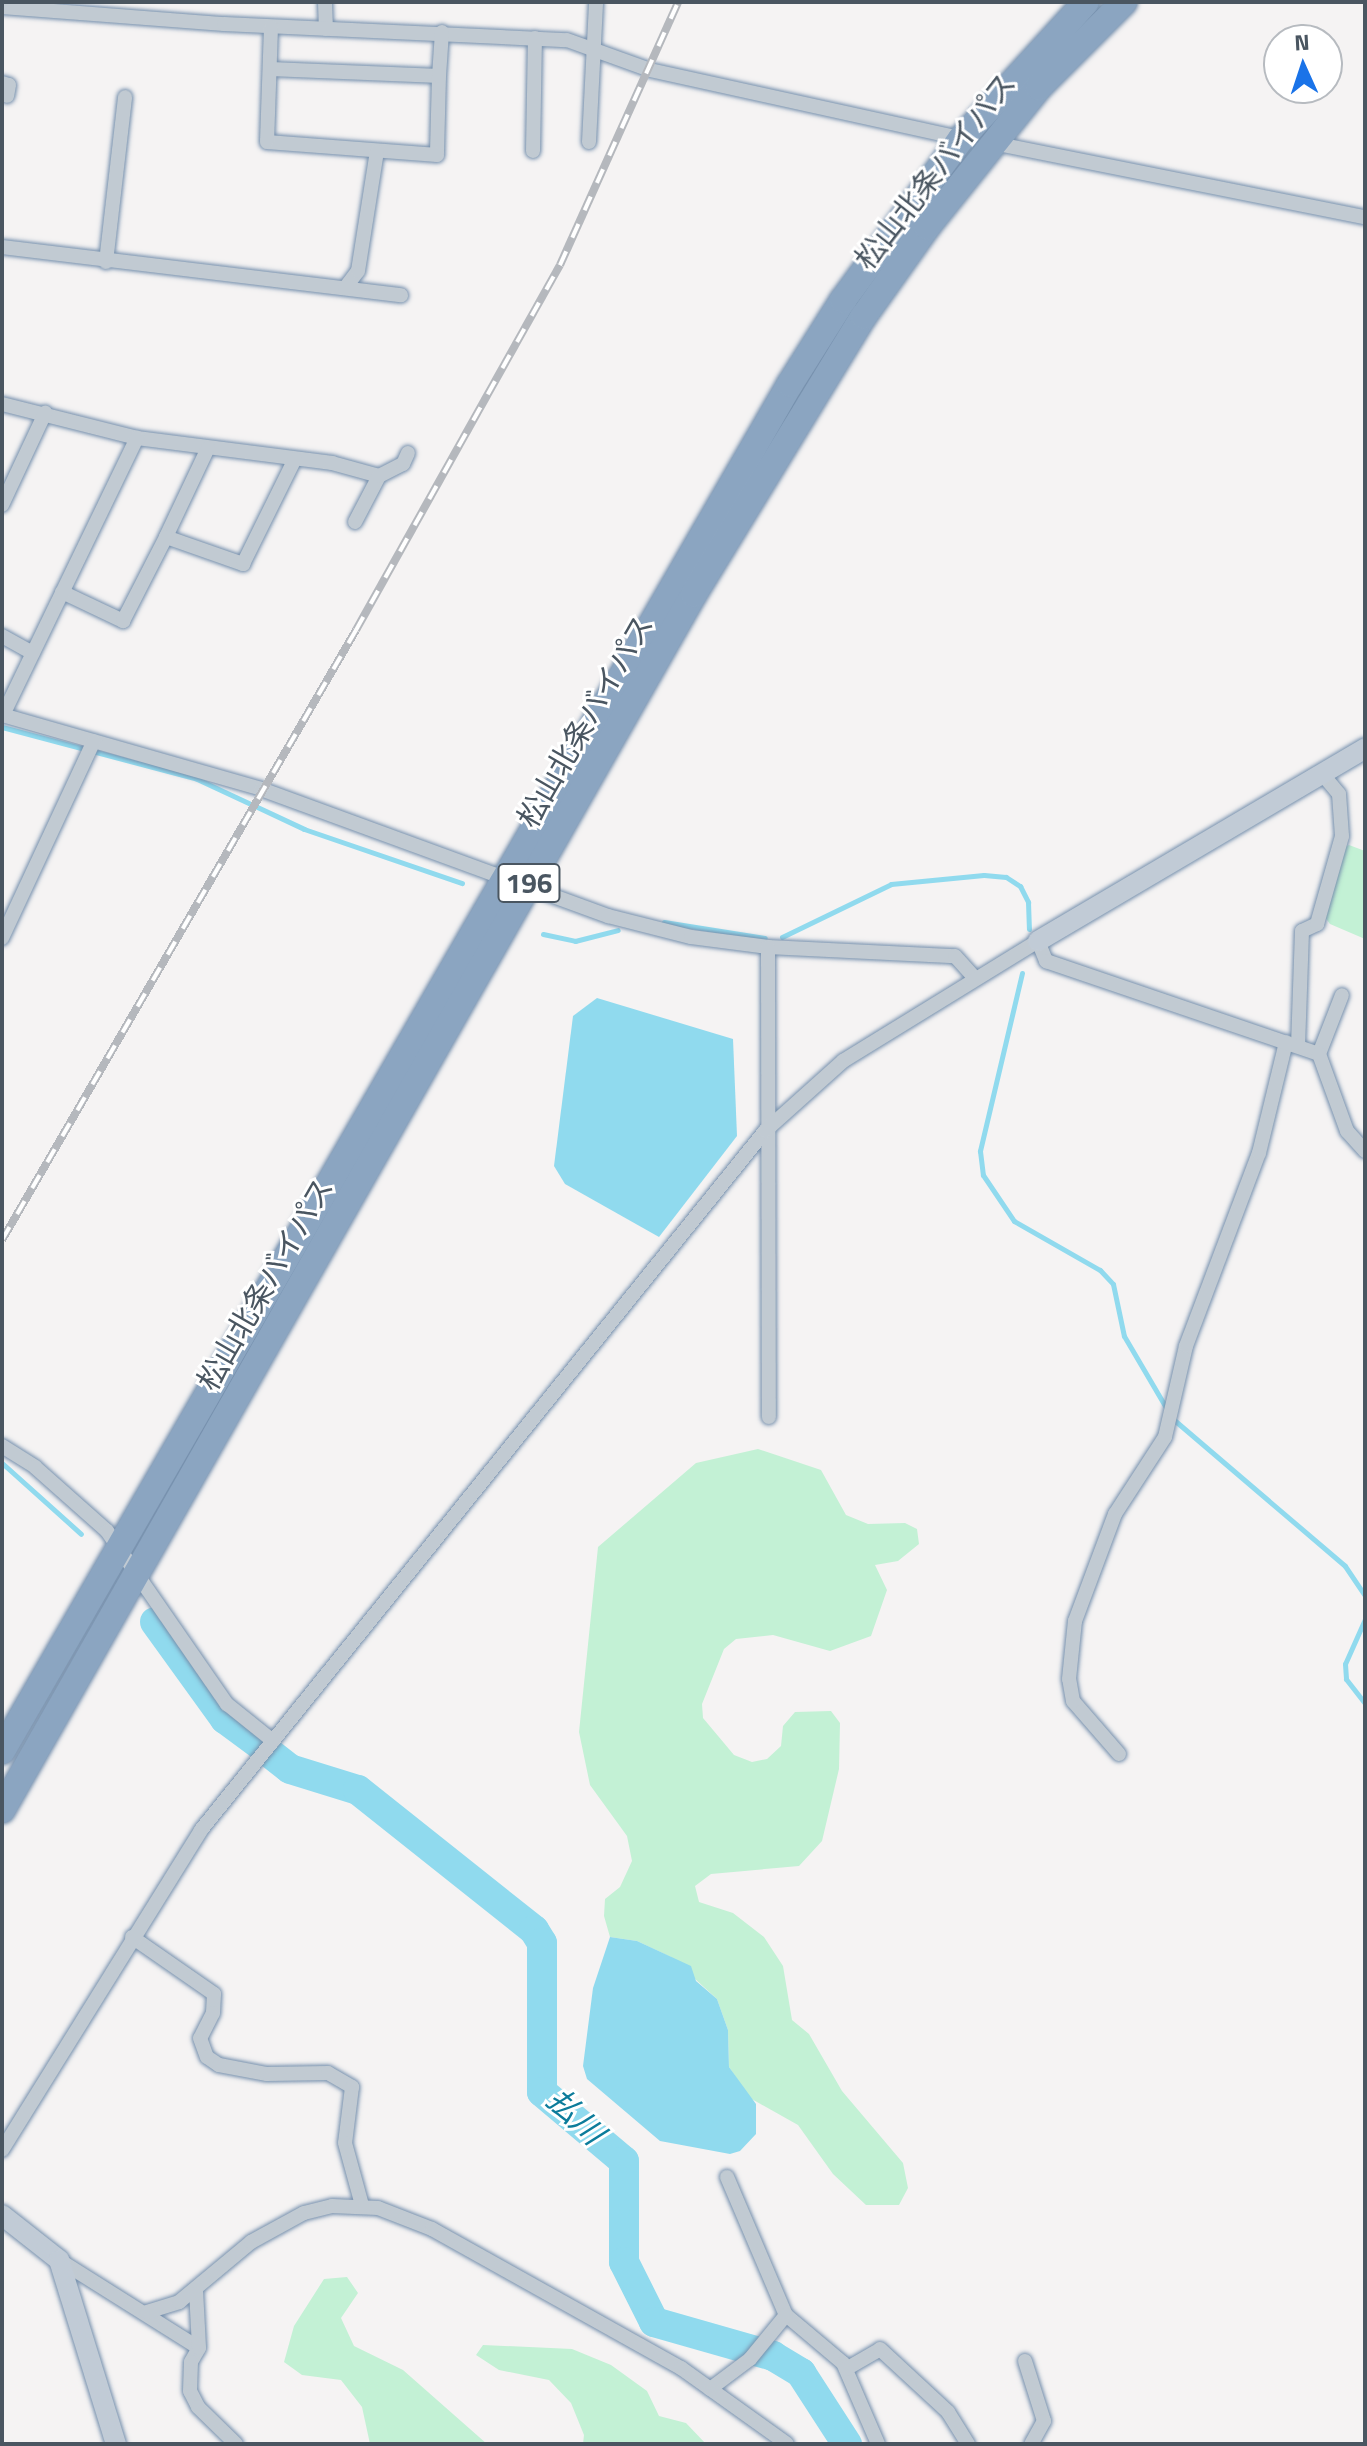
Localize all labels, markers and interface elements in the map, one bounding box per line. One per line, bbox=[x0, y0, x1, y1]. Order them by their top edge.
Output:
north arrow bbox=[1263, 24, 1343, 104]
text: N bbox=[1293, 25, 1310, 59]
street label: 松山北条バイパス bbox=[847, 65, 1023, 277]
street label: 松山北条バイパス bbox=[509, 608, 661, 834]
road number: 196 bbox=[497, 859, 561, 907]
street label: 松山北条バイパス bbox=[189, 1171, 341, 1397]
water label: 払川 bbox=[540, 2080, 612, 2152]

